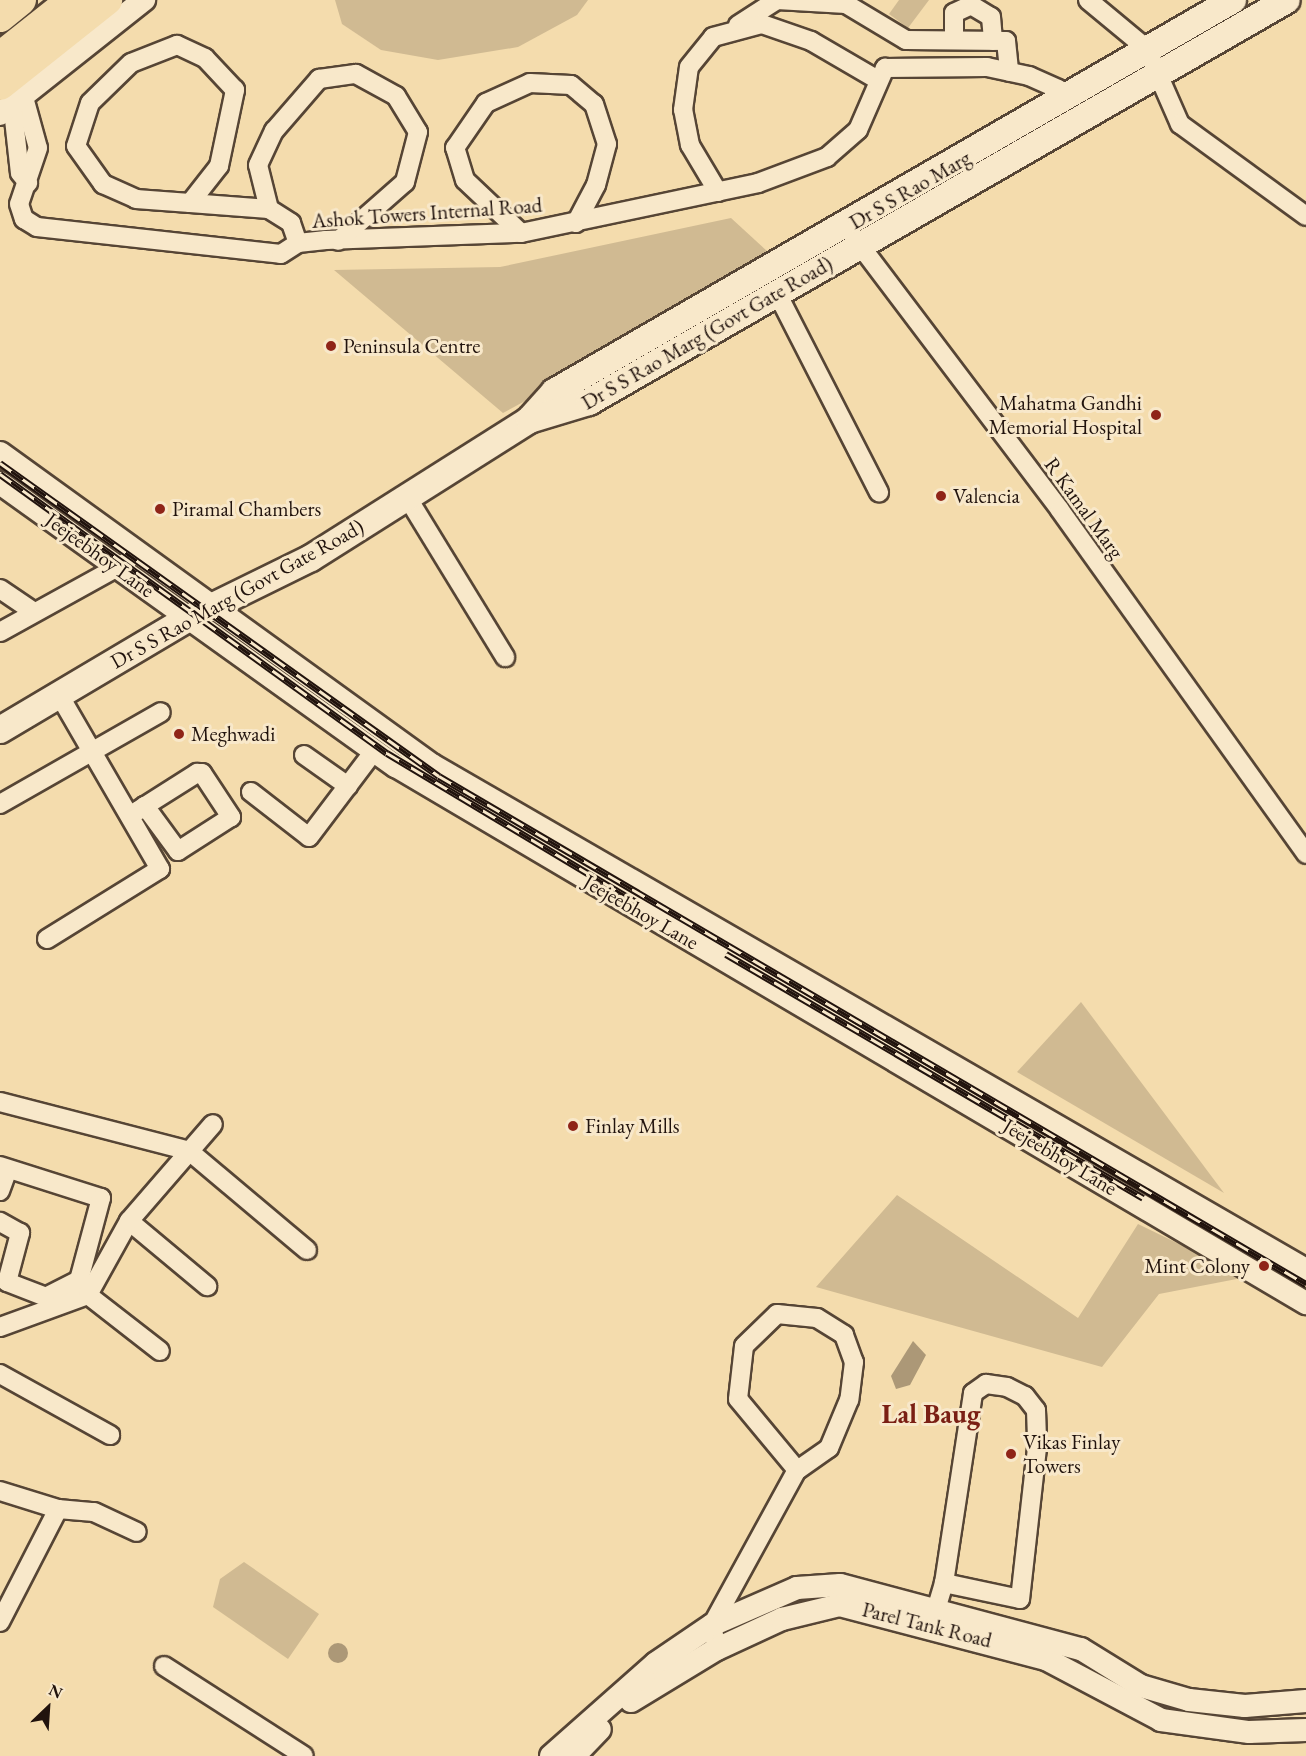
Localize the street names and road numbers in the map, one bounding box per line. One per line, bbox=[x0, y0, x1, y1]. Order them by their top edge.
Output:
street label: Dr S S Rao Marg bbox=[845, 145, 975, 235]
street label: Ashok Towers Internal Road bbox=[311, 192, 543, 234]
street label: Dr S S Rao Marg (Govt Gate Road) bbox=[577, 251, 837, 415]
street label: R Kamal Marg bbox=[1039, 453, 1129, 563]
street label: Jeejeebhoy Lane bbox=[41, 507, 159, 603]
street label: Dr S S Rao Marg (Govt Gate Road) bbox=[106, 514, 368, 674]
street label: Jeejeebhoy Lane bbox=[579, 869, 703, 955]
street label: Jeejeebhoy Lane bbox=[998, 1113, 1122, 1201]
street label: Parel Tank Road bbox=[860, 1597, 994, 1653]

